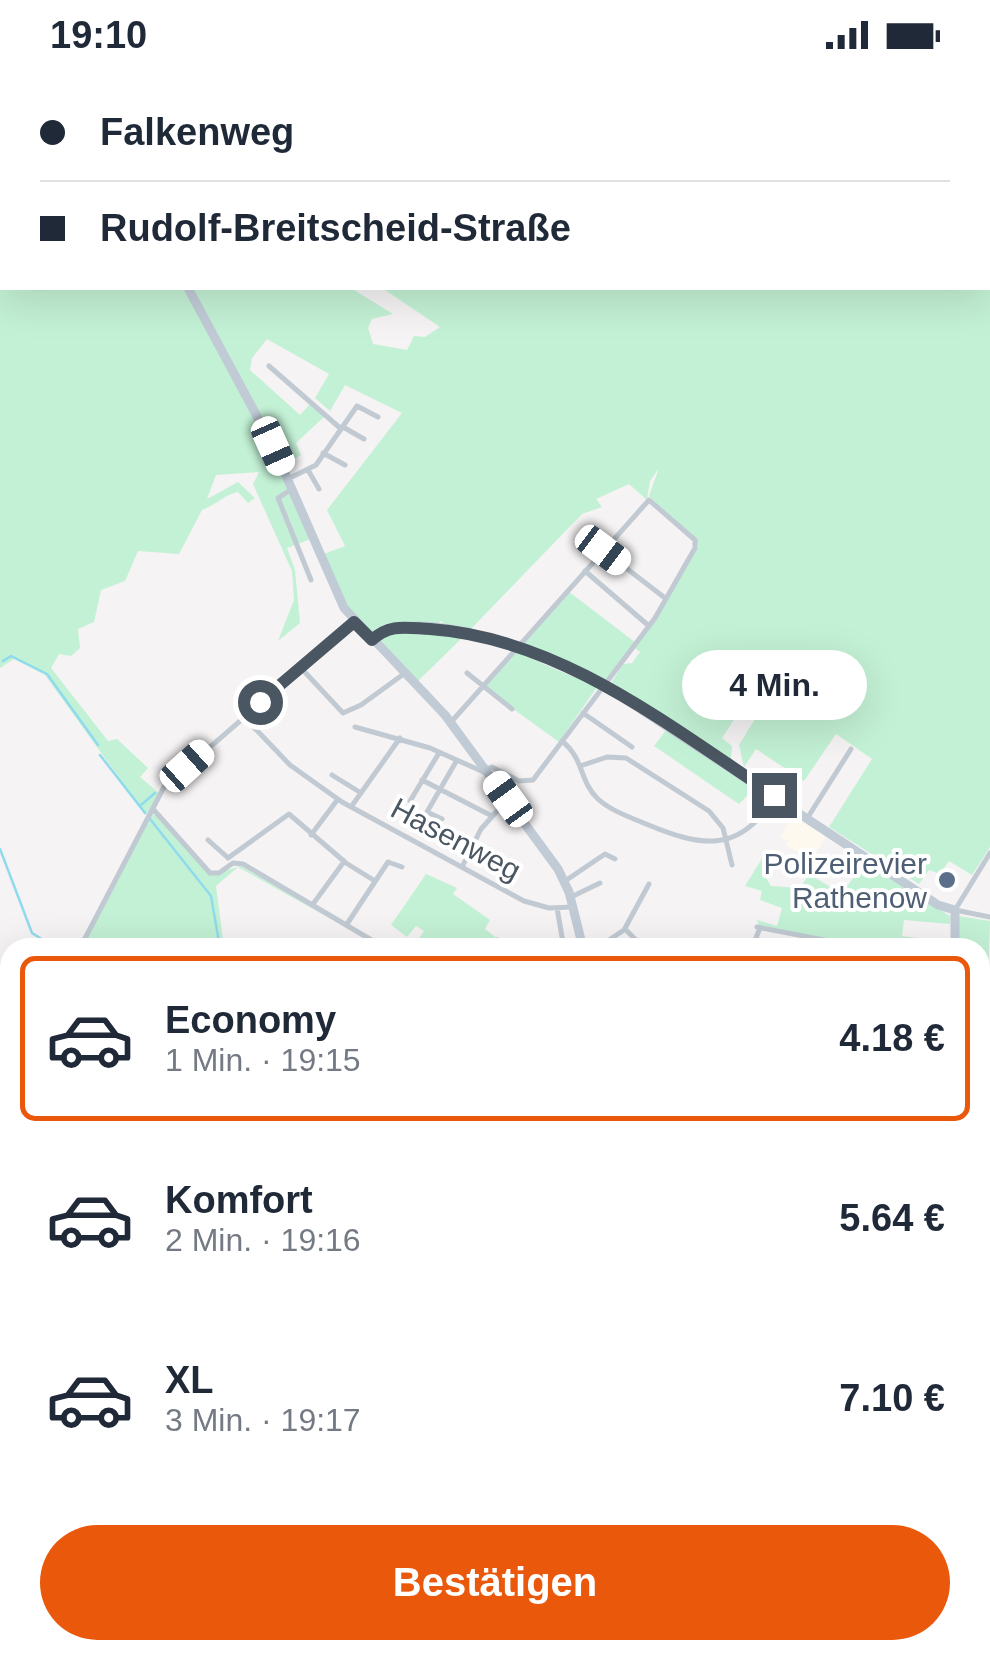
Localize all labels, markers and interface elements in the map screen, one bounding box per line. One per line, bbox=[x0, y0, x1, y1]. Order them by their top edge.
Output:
text: 19:10 bbox=[50, 14, 147, 56]
text: Falkenweg bbox=[100, 111, 294, 153]
text: Rudolf-Breitscheid-Straße bbox=[100, 207, 571, 249]
car bbox=[247, 412, 299, 480]
car bbox=[570, 520, 636, 580]
callout: 4 Min. bbox=[682, 650, 866, 720]
text: 4 Min. bbox=[729, 667, 820, 703]
route start bbox=[238, 680, 283, 725]
car bbox=[155, 735, 219, 797]
car bbox=[478, 766, 538, 832]
route end bbox=[752, 773, 797, 818]
street label: Hasenweg bbox=[386, 791, 526, 887]
place label: Polizeirevier Rathenow bbox=[764, 847, 927, 914]
marker: Polizeirevier Rathenow bbox=[936, 869, 958, 891]
icon: car bbox=[45, 994, 135, 1084]
text: Economy bbox=[165, 999, 336, 1041]
text: 4.18 € bbox=[839, 1017, 945, 1059]
text: 1 Min. · 19:15 bbox=[165, 1042, 361, 1078]
icon: car bbox=[45, 1174, 135, 1264]
text: Komfort bbox=[165, 1179, 313, 1221]
text: 5.64 € bbox=[839, 1197, 945, 1239]
text: 2 Min. · 19:16 bbox=[165, 1222, 361, 1258]
icon: car bbox=[45, 1354, 135, 1444]
text: XL bbox=[165, 1359, 214, 1401]
text: 7.10 € bbox=[839, 1377, 945, 1419]
text: 3 Min. · 19:17 bbox=[165, 1402, 361, 1438]
button: Bestätigen bbox=[40, 1525, 950, 1640]

